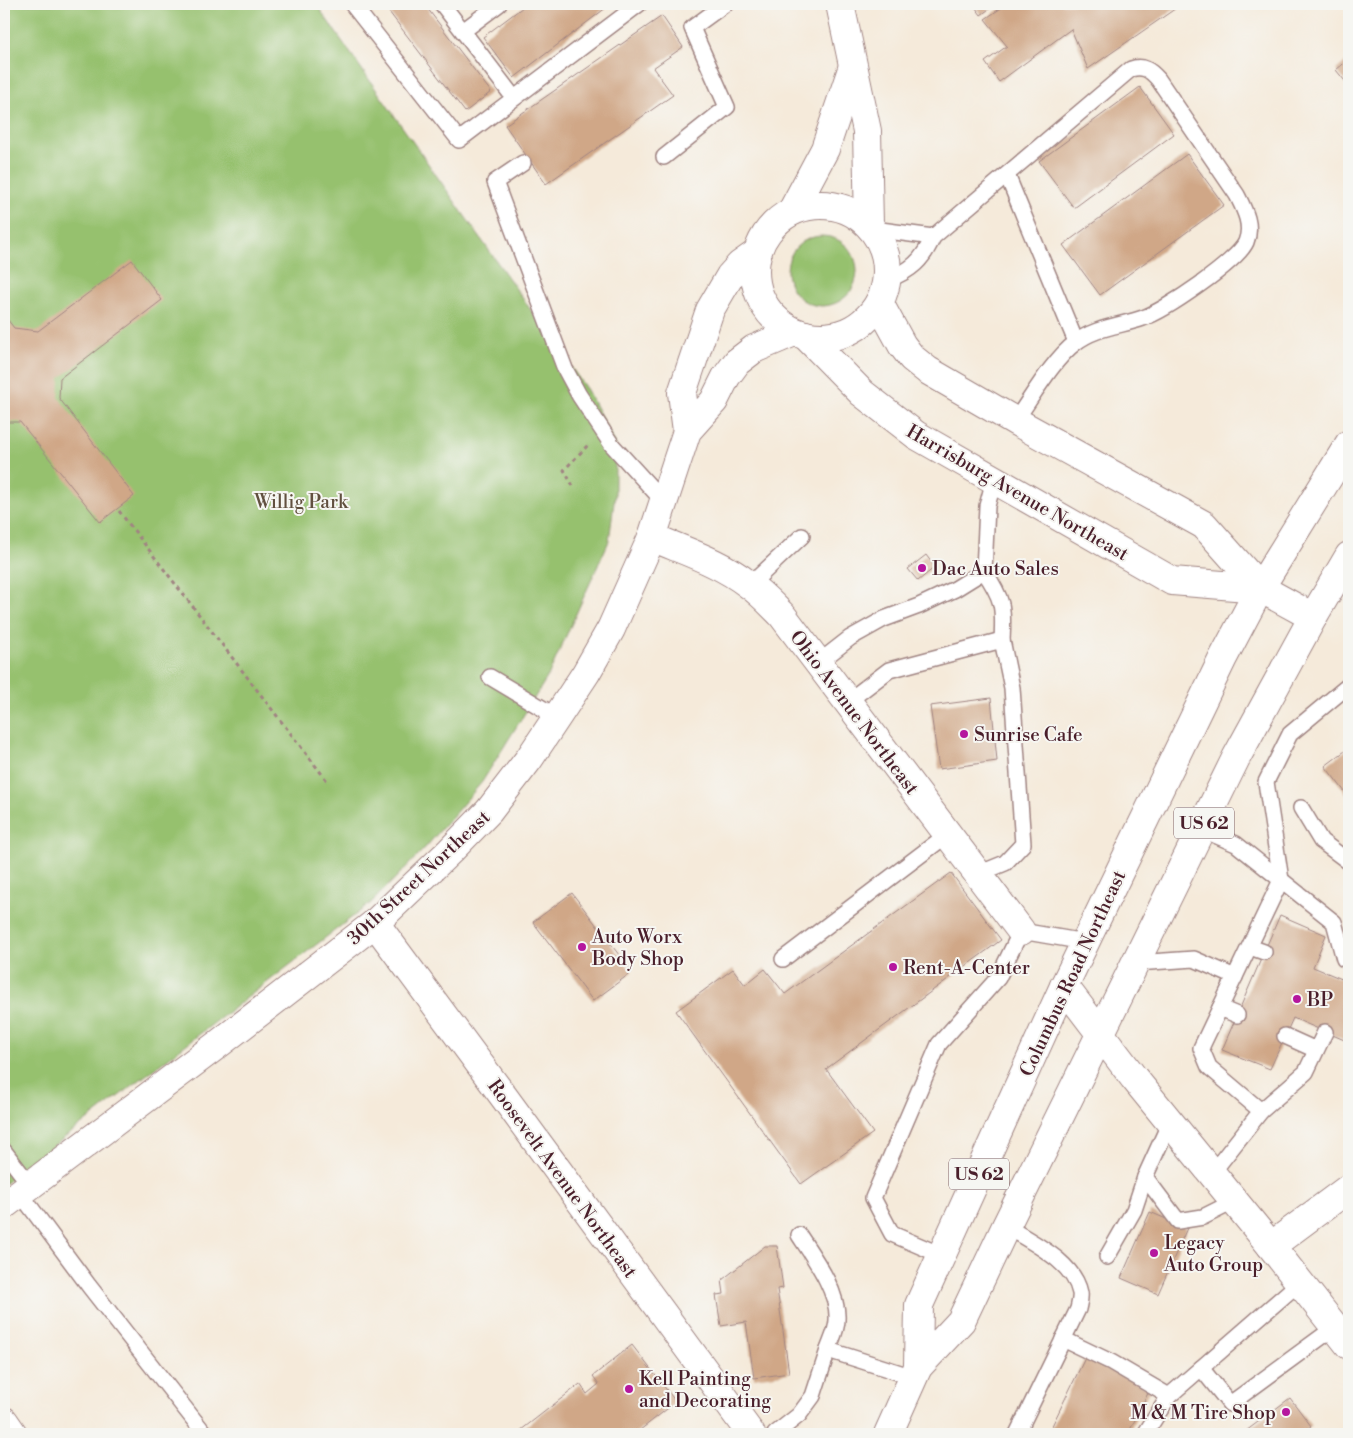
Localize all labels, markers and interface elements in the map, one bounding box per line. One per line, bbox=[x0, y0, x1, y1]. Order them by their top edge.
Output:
street label: Harrisburg Avenue Northeast bbox=[902, 419, 1133, 567]
park label: Willig Park bbox=[253, 490, 349, 514]
place label: Dac Auto Sales bbox=[932, 557, 1059, 581]
marker: Dac Auto Sales bbox=[916, 562, 928, 574]
street label: Ohio Avenue Northeast bbox=[785, 626, 924, 800]
place label: Sunrise Cafe bbox=[974, 723, 1083, 747]
marker: Sunrise Cafe bbox=[958, 728, 970, 740]
street label: 30th Street Northeast bbox=[342, 805, 495, 950]
road number: US 62 bbox=[1174, 808, 1234, 838]
street label: Columbus Road Northeast bbox=[1015, 866, 1131, 1080]
place label: Auto Worx Body Shop bbox=[591, 925, 684, 971]
marker: Auto Worx Body Shop bbox=[576, 941, 588, 953]
place label: Rent-A-Center bbox=[903, 956, 1030, 980]
marker: Rent-A-Center bbox=[887, 961, 899, 973]
place label: BP bbox=[1306, 988, 1333, 1012]
marker: BP bbox=[1291, 993, 1303, 1005]
street label: Roosevelt Avenue Northeast bbox=[482, 1075, 643, 1283]
road number: US 62 bbox=[949, 1158, 1009, 1190]
place label: Legacy Auto Group bbox=[1163, 1231, 1263, 1277]
marker: Legacy Auto Group bbox=[1148, 1247, 1160, 1259]
place label: Kell Painting and Decorating bbox=[639, 1367, 771, 1413]
marker: Kell Painting and Decorating bbox=[623, 1383, 635, 1395]
place label: M & M Tire Shop bbox=[1130, 1401, 1276, 1425]
marker: M & M Tire Shop bbox=[1280, 1406, 1292, 1418]

